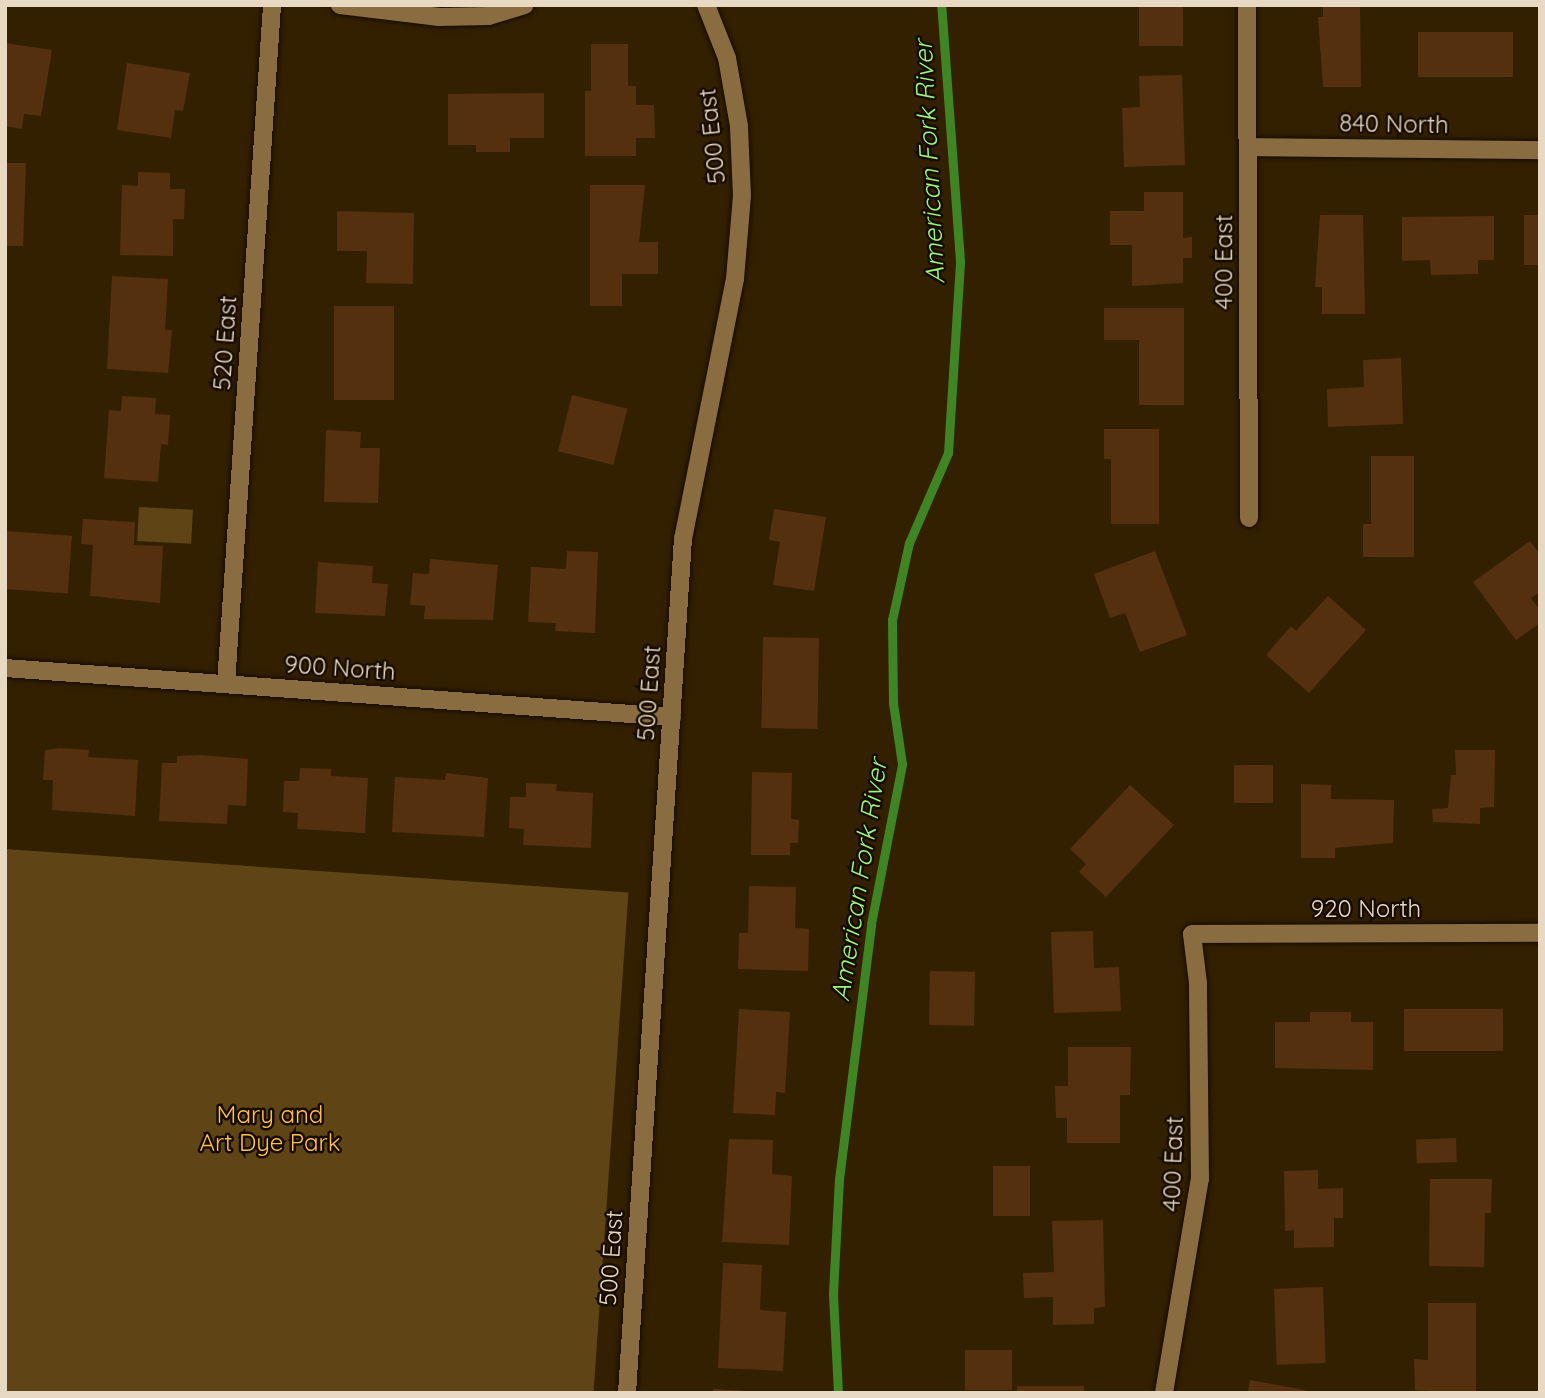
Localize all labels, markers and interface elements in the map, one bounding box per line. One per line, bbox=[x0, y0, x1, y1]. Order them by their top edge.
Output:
water label: American Fork River bbox=[907, 39, 951, 285]
street label: 500 East bbox=[693, 87, 731, 185]
street label: 840 North bbox=[1339, 109, 1449, 139]
street label: 400 East bbox=[1210, 214, 1238, 310]
street label: 520 East bbox=[207, 295, 243, 391]
street label: 500 East bbox=[631, 644, 667, 742]
street label: 900 North bbox=[283, 650, 397, 686]
water label: American Fork River bbox=[824, 757, 894, 1003]
street label: 920 North bbox=[1311, 895, 1421, 923]
park label: Mary and Art Dye Park bbox=[199, 1101, 341, 1157]
street label: 400 East bbox=[1157, 1116, 1189, 1212]
street label: 500 East bbox=[593, 1209, 629, 1307]

